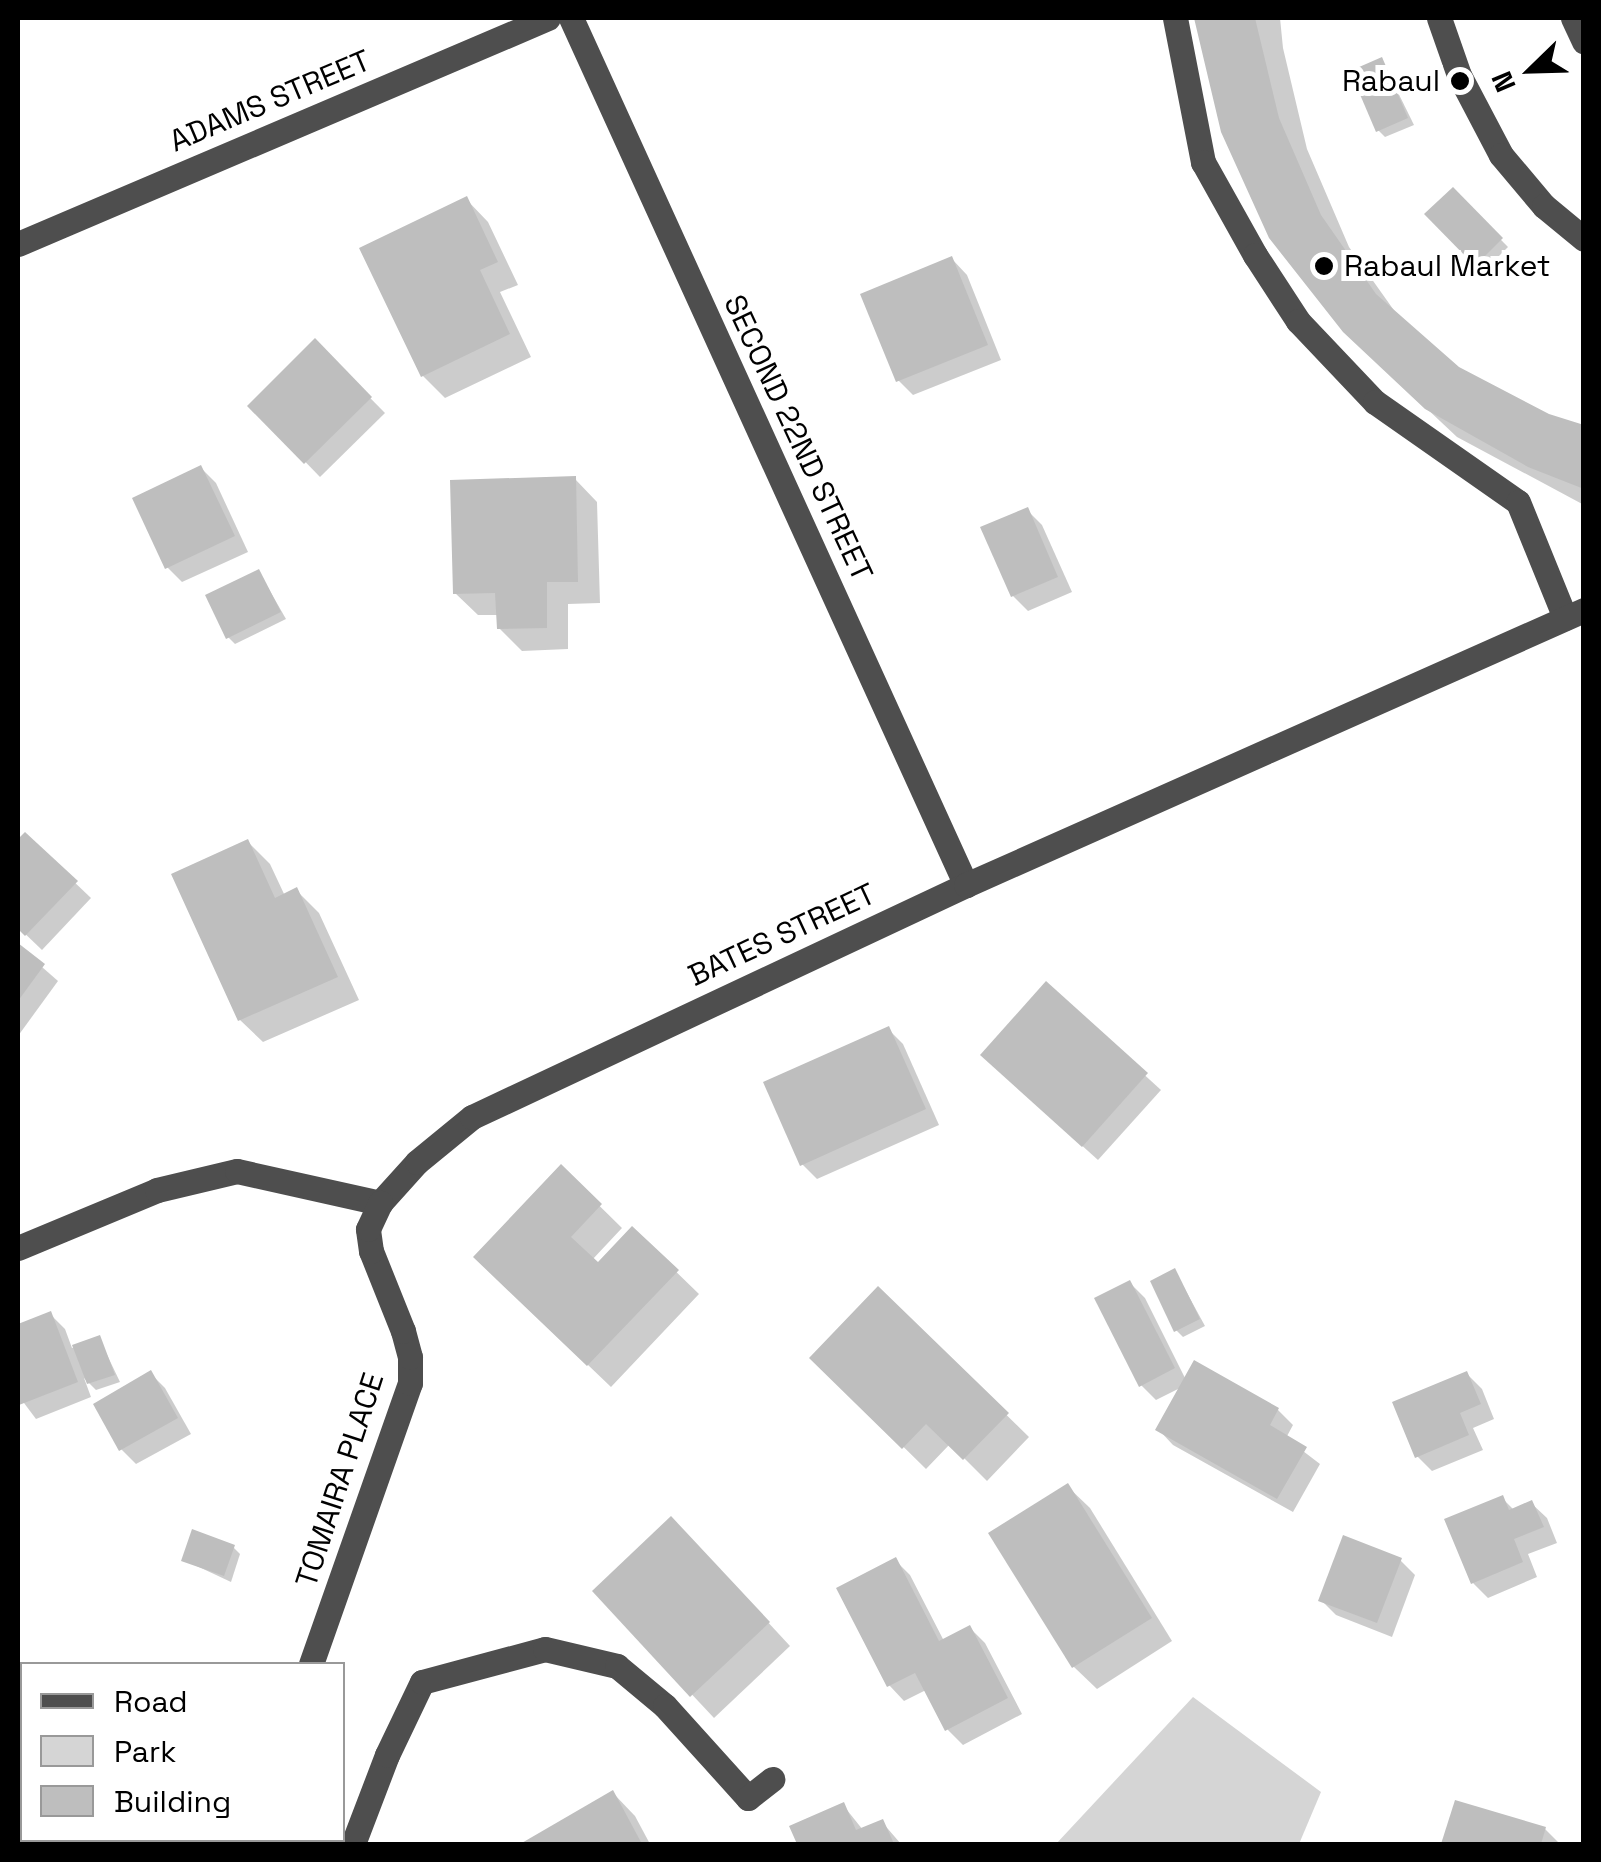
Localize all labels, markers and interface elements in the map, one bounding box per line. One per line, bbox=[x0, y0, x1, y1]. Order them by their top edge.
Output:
north arrow bbox=[1481, 20, 1581, 120]
street label: ADAMS STREET bbox=[164, 42, 376, 160]
place label: Rabaul bbox=[1342, 63, 1440, 99]
text: N bbox=[1483, 66, 1524, 97]
marker: Rabaul bbox=[1449, 70, 1471, 92]
place label: Rabaul Market bbox=[1344, 248, 1551, 284]
marker: Rabaul Market bbox=[1313, 255, 1335, 277]
street label: SECOND 22ND STREET bbox=[716, 289, 880, 587]
street label: BATES STREET bbox=[683, 876, 881, 994]
street label: TOMAIRA PLACE bbox=[288, 1368, 392, 1592]
legend bbox=[20, 1662, 345, 1842]
text: Road bbox=[114, 1682, 188, 1721]
text: Park bbox=[114, 1732, 176, 1771]
text: Building bbox=[114, 1782, 231, 1821]

